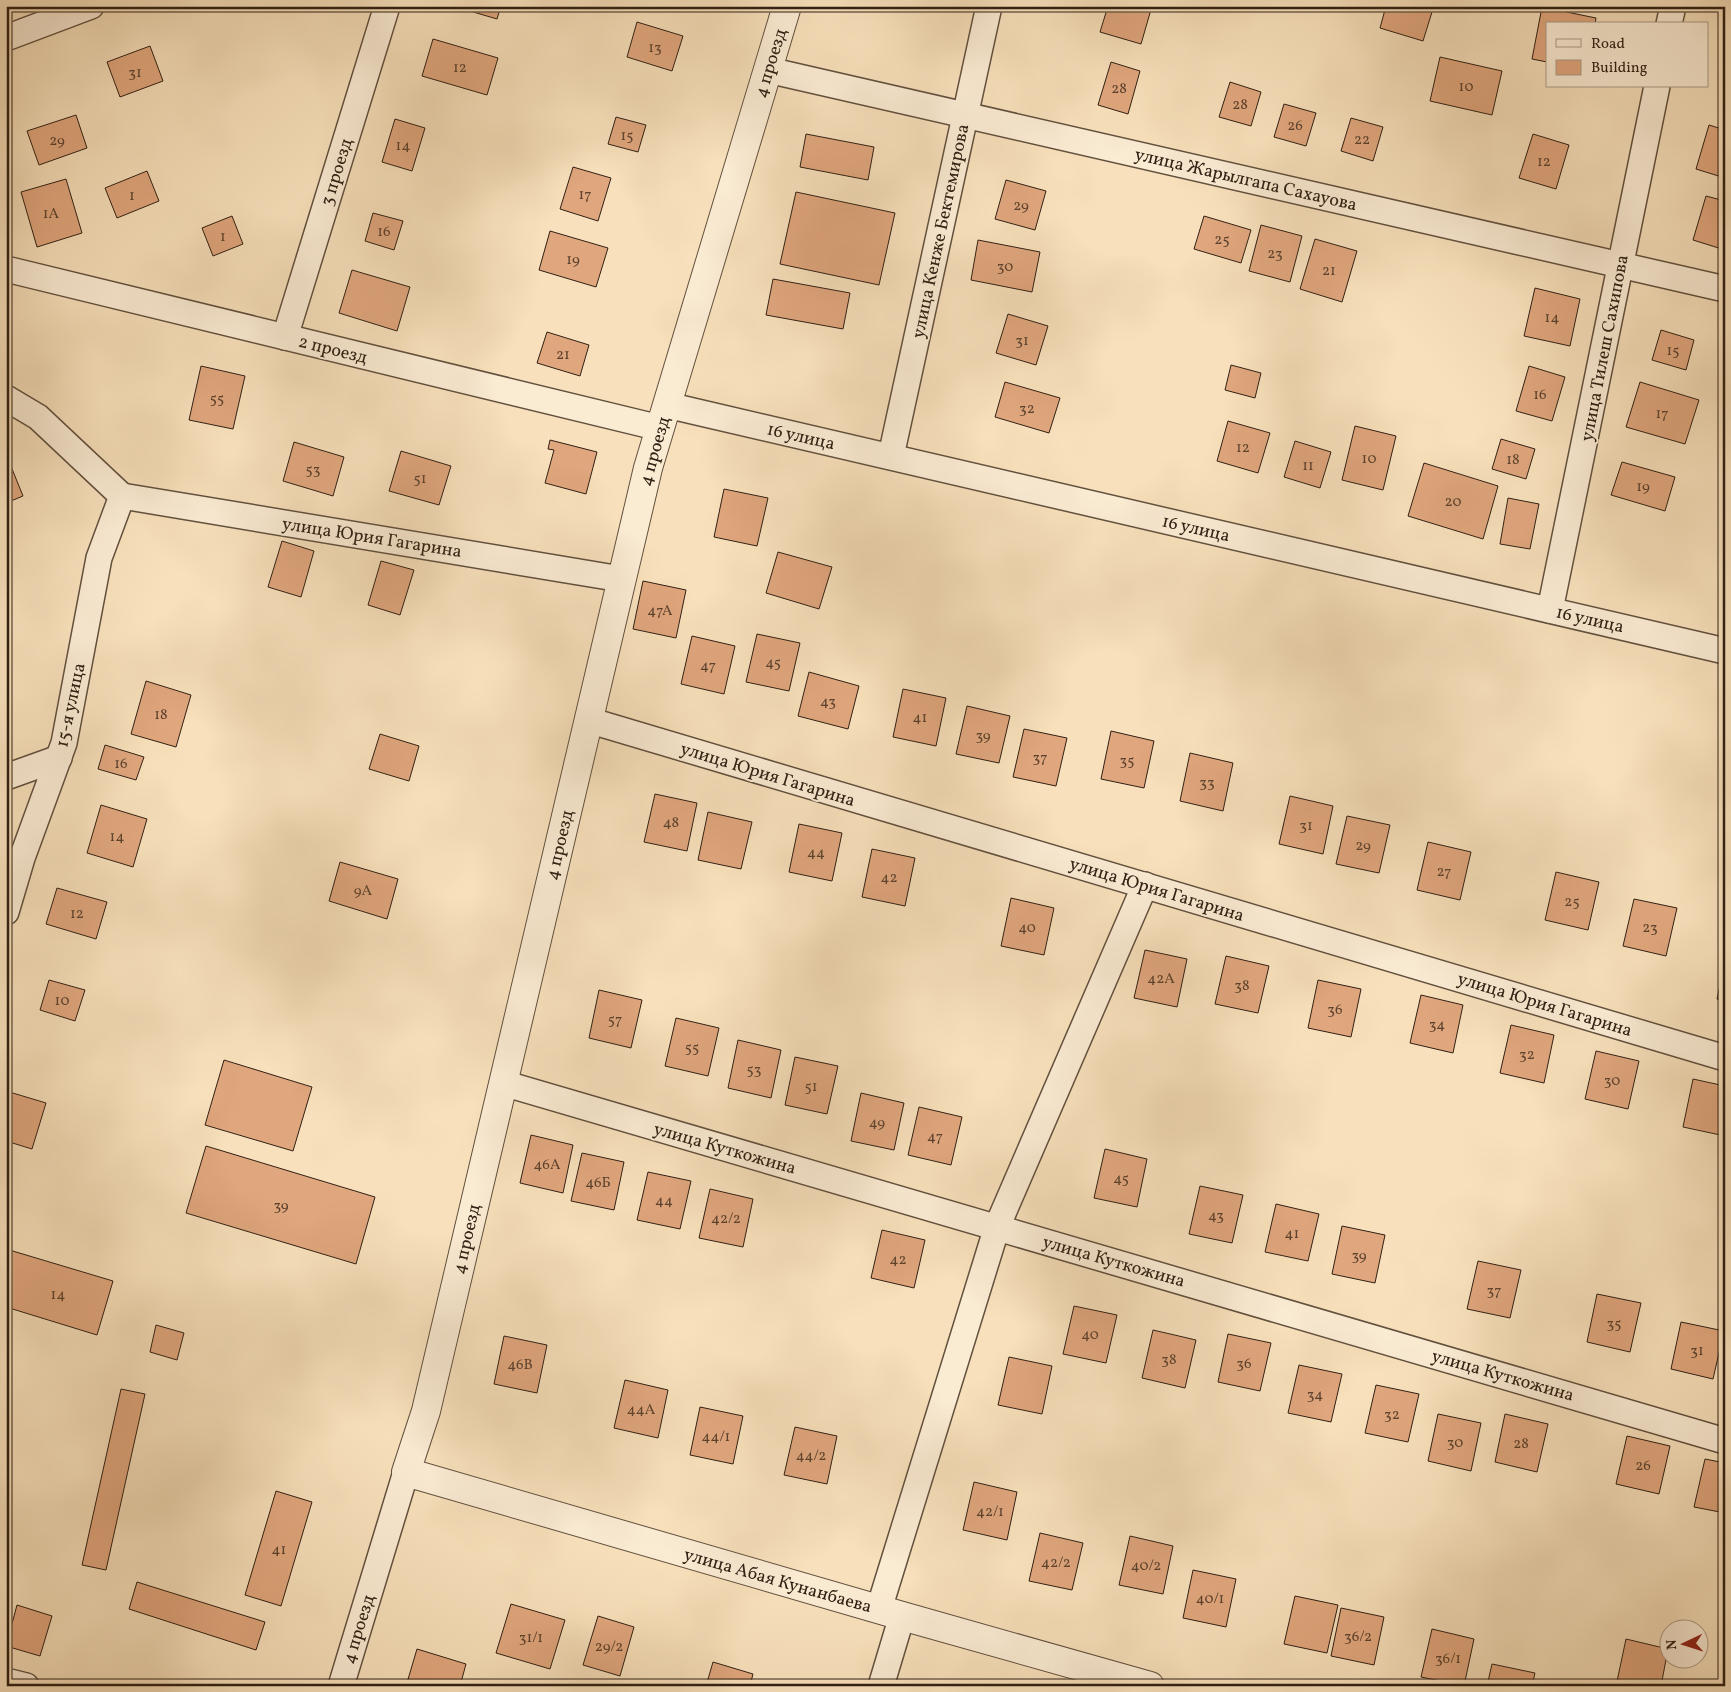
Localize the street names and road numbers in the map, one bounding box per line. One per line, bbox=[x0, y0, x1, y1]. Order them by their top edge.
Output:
street label: 4 проезд bbox=[749, 26, 794, 101]
street label: улица Кенже Бектемирова bbox=[906, 122, 976, 341]
street label: 3 проезд bbox=[315, 135, 360, 209]
street label: улица Жарылгапа Сахауова bbox=[1132, 143, 1359, 218]
street label: улица Тилеш Сахипова bbox=[1575, 253, 1636, 444]
street label: 2 проезд bbox=[296, 330, 370, 371]
street label: 4 проезд bbox=[634, 414, 677, 489]
street label: 16 улица bbox=[764, 417, 837, 457]
street label: 16 улица bbox=[1159, 509, 1232, 549]
street label: улица Юрия Гагарина bbox=[280, 512, 463, 565]
street label: 16 улица bbox=[1553, 600, 1626, 640]
street label: 15-я улица bbox=[50, 661, 93, 750]
street label: улица Юрия Гагарина bbox=[677, 737, 858, 814]
street label: 4 проезд bbox=[540, 808, 581, 883]
street label: улица Юрия Гагарина bbox=[1066, 852, 1247, 929]
street label: улица Юрия Гагарина bbox=[1454, 967, 1635, 1044]
street label: улица Куткожина bbox=[650, 1117, 799, 1182]
street label: 4 проезд bbox=[447, 1202, 488, 1277]
street label: улица Куткожина bbox=[1039, 1230, 1188, 1295]
street label: улица Куткожина bbox=[1428, 1344, 1577, 1409]
street label: улица Абая Кунанбаева bbox=[681, 1543, 875, 1620]
street label: 4 проезд bbox=[337, 1592, 382, 1667]

